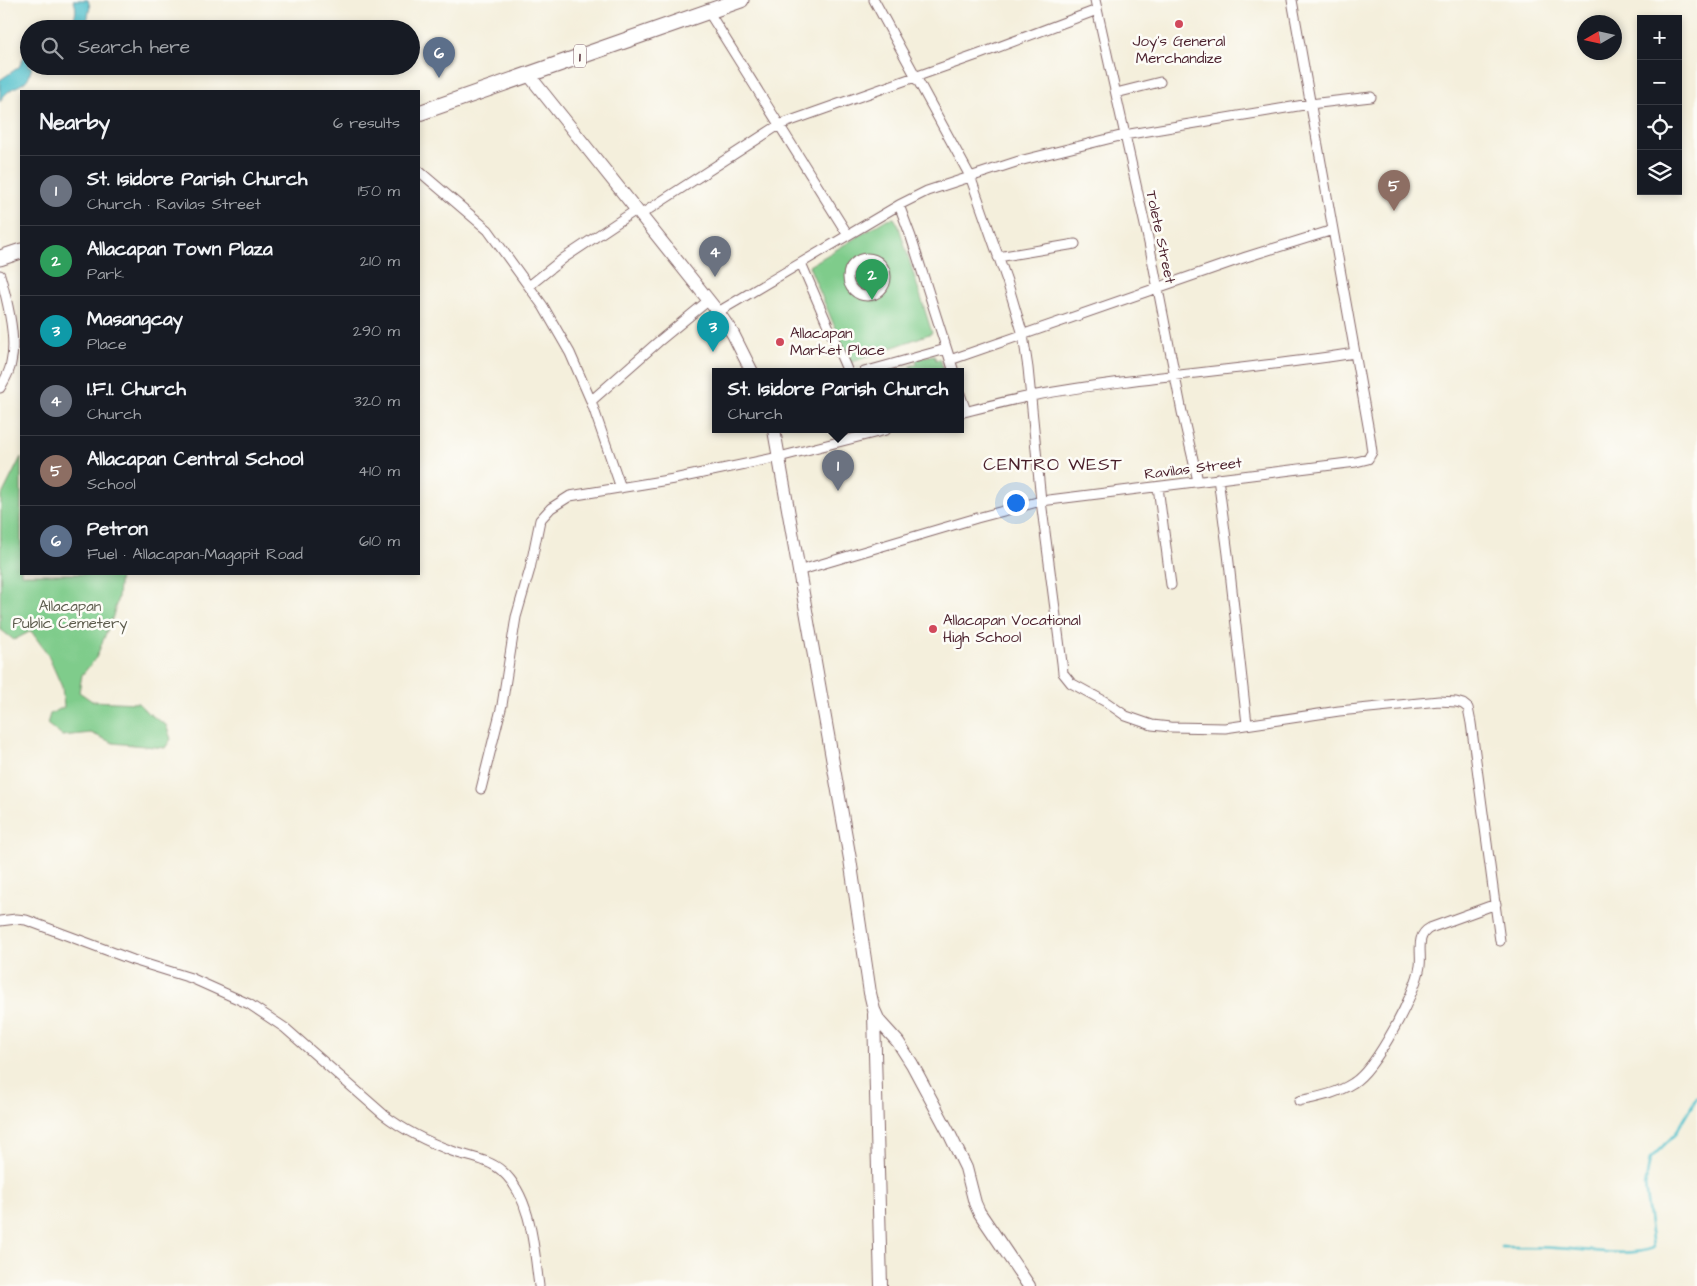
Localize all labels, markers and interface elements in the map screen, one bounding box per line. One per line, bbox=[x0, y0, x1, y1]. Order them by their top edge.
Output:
north arrow bbox=[1577, 15, 1622, 60]
map controls bbox=[1637, 15, 1682, 195]
button: + bbox=[1637, 15, 1682, 60]
marker: Joy's General Merchandize bbox=[1173, 18, 1185, 30]
search box bbox=[20, 20, 420, 75]
place label: Joy's General Merchandize bbox=[1133, 31, 1225, 69]
icon: search bbox=[38, 34, 66, 62]
text: Search here bbox=[78, 34, 190, 61]
pin: 6 bbox=[423, 37, 455, 78]
road number: 1 bbox=[574, 44, 586, 68]
button: − bbox=[1637, 60, 1682, 105]
button: locate bbox=[1637, 105, 1682, 150]
text: Nearby bbox=[40, 108, 110, 137]
text: 6 results bbox=[333, 112, 400, 134]
button: layers bbox=[1637, 150, 1682, 195]
text: St. Isidore Parish Church bbox=[87, 166, 307, 193]
pin: 5 bbox=[1378, 170, 1410, 211]
text: 1 bbox=[55, 180, 57, 202]
text: 150 m bbox=[358, 180, 400, 202]
street label: Tolete Street bbox=[1140, 189, 1181, 286]
text: Church · Ravilas Street bbox=[87, 193, 261, 215]
text: Allacapan Town Plaza bbox=[87, 236, 273, 263]
pin: 4 bbox=[699, 236, 731, 277]
text: 2 bbox=[51, 250, 61, 272]
text: 210 m bbox=[360, 250, 400, 272]
pin: 2 bbox=[856, 259, 888, 300]
text: Park bbox=[87, 263, 124, 285]
text: Masangcay bbox=[87, 306, 183, 333]
pin: 3 bbox=[697, 311, 729, 352]
text: 3 bbox=[52, 320, 60, 342]
text: 290 m bbox=[353, 320, 400, 342]
place label: Allacapan Market Place bbox=[790, 323, 885, 361]
text: Place bbox=[87, 333, 127, 355]
marker: Allacapan Market Place bbox=[774, 336, 786, 348]
popup bbox=[712, 368, 964, 433]
text: I.F.I. Church bbox=[87, 376, 186, 403]
text: St. Isidore Parish Church bbox=[728, 376, 948, 403]
text: 4 bbox=[51, 390, 61, 412]
text: 320 m bbox=[354, 390, 400, 412]
text: Church bbox=[87, 403, 141, 425]
text: Church bbox=[728, 403, 782, 425]
text: Allacapan Central School bbox=[87, 446, 304, 473]
pin: 1 bbox=[822, 450, 854, 491]
district label: CENTRO WEST bbox=[983, 452, 1123, 477]
street label: Ravilas Street bbox=[1143, 452, 1243, 485]
text: 5 bbox=[50, 460, 62, 482]
text: 410 m bbox=[358, 460, 400, 482]
text: School bbox=[87, 473, 136, 495]
your location bbox=[1003, 490, 1029, 516]
text: Petron bbox=[87, 516, 148, 543]
text: 6 bbox=[51, 530, 61, 552]
text: 610 m bbox=[359, 530, 400, 552]
text: Fuel · Allacapan-Magapit Road bbox=[87, 543, 303, 565]
park label: Allacapan Public Cemetery bbox=[13, 596, 127, 635]
place label: Allacapan Vocational High School bbox=[943, 610, 1081, 649]
marker: Allacapan Vocational High School bbox=[927, 623, 939, 635]

